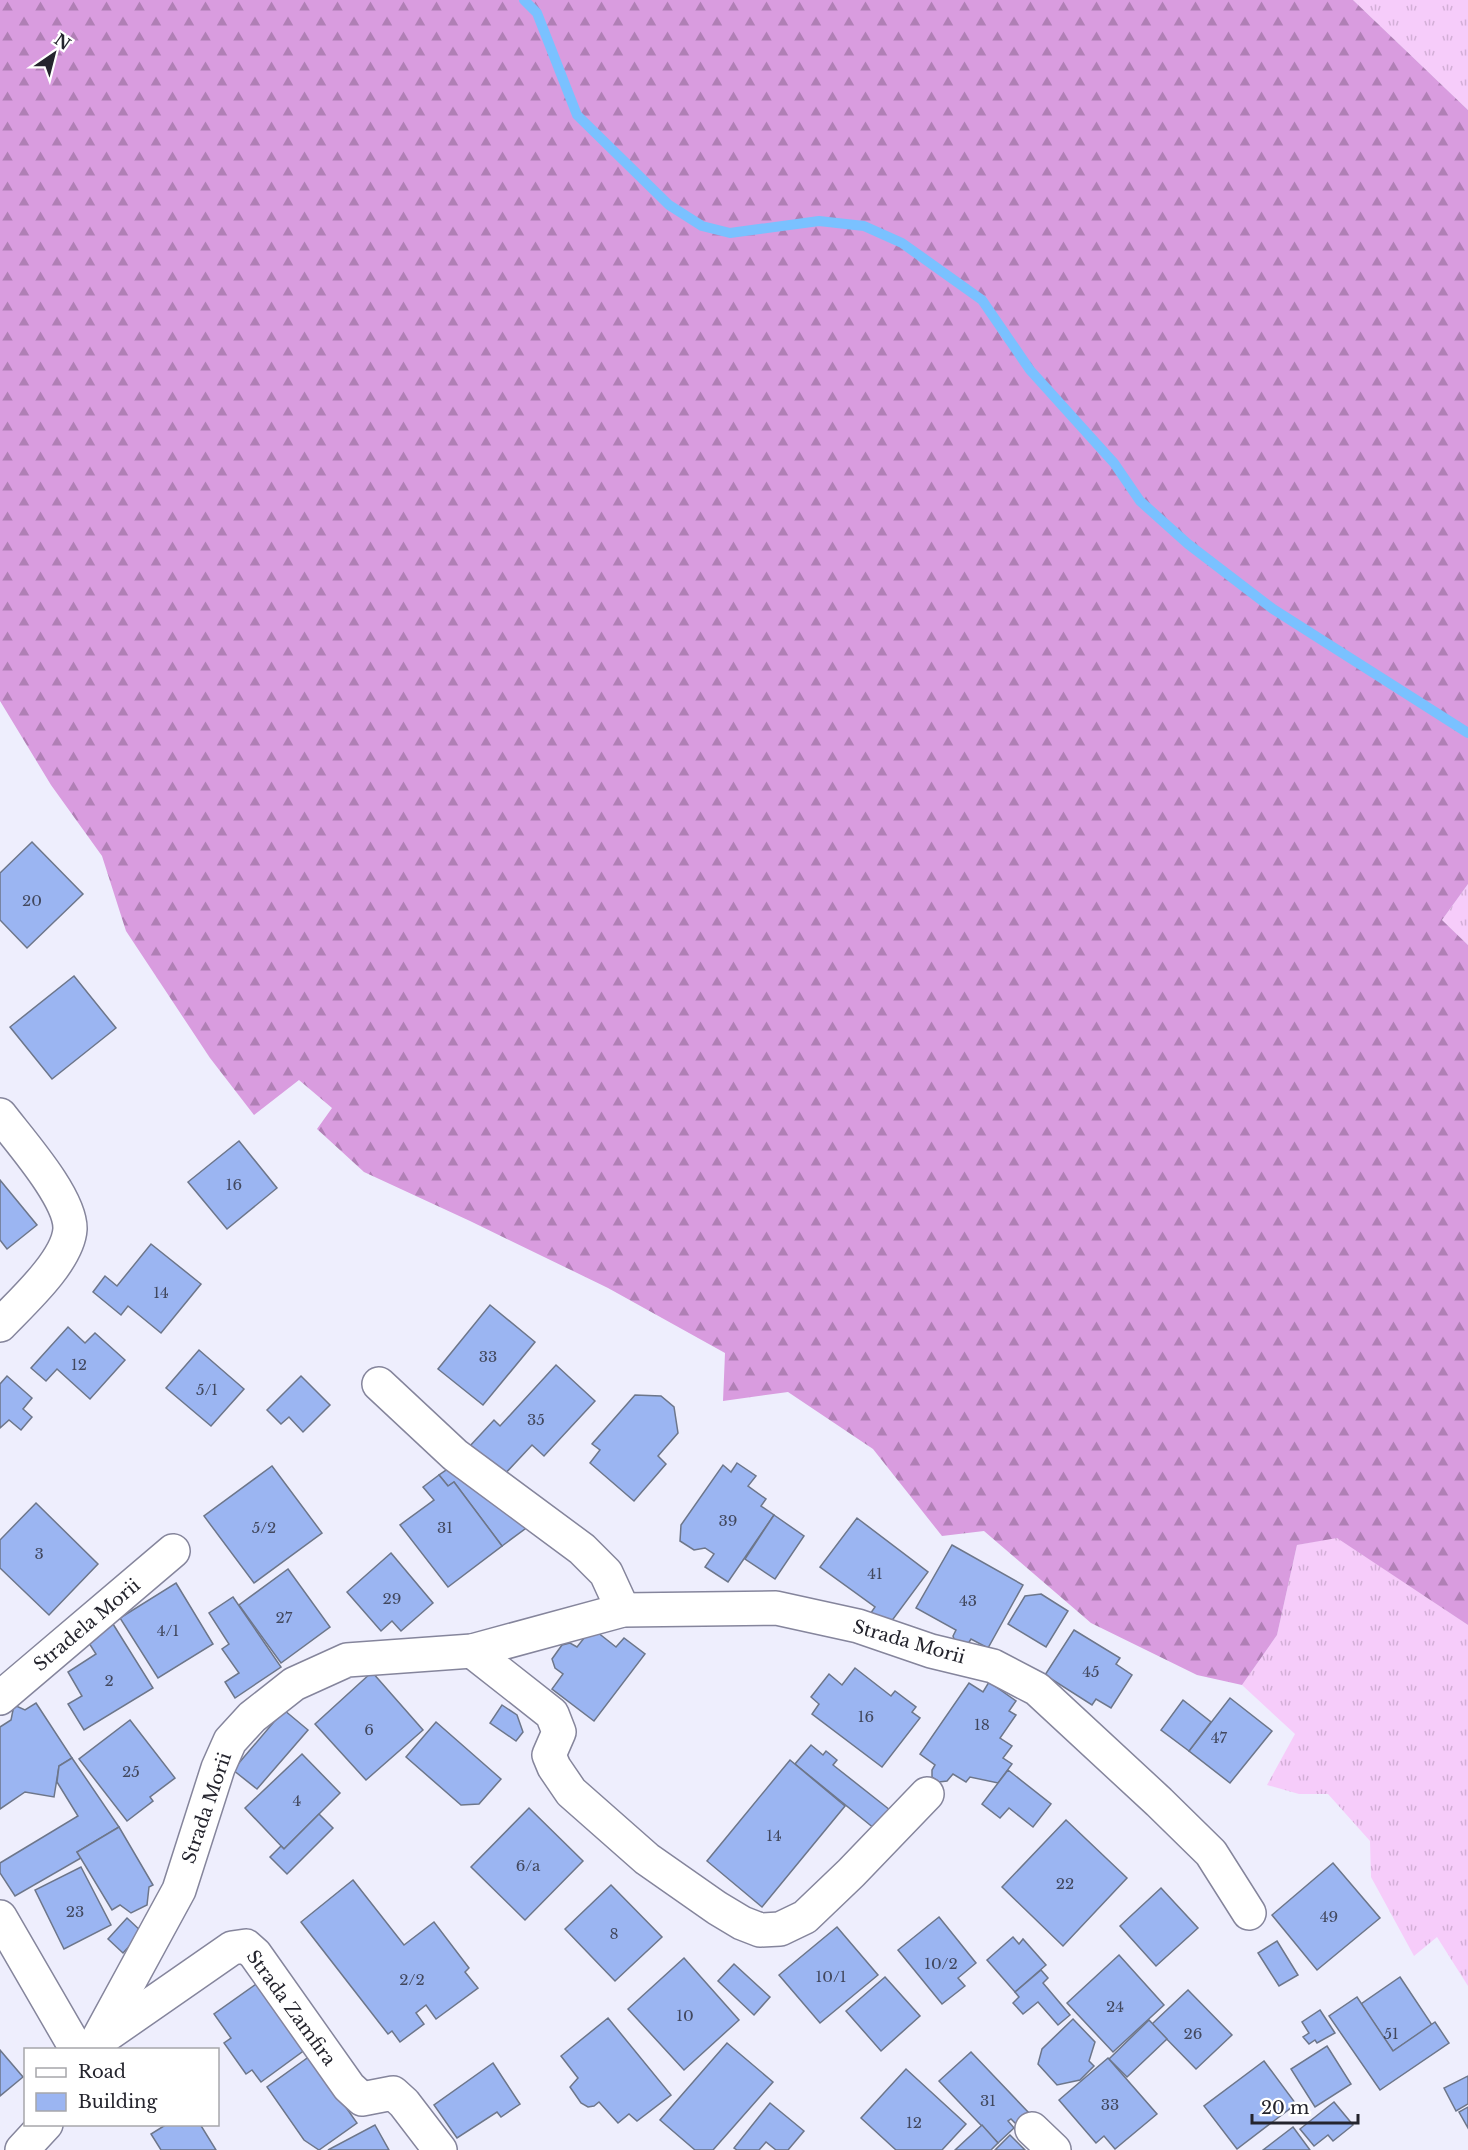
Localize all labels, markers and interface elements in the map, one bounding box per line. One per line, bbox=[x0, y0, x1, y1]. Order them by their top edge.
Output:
north arrow bbox=[24, 24, 84, 84]
text: N bbox=[51, 29, 75, 54]
house number: 20 bbox=[22, 891, 42, 910]
house number: 16 bbox=[226, 1175, 242, 1194]
house number: 14 bbox=[153, 1283, 169, 1302]
house number: 33 bbox=[479, 1347, 497, 1366]
house number: 12 bbox=[71, 1355, 87, 1374]
house number: 5/1 bbox=[196, 1380, 218, 1399]
house number: 35 bbox=[527, 1410, 545, 1429]
house number: 39 bbox=[719, 1511, 737, 1530]
house number: 5/2 bbox=[252, 1518, 276, 1537]
house number: 31 bbox=[437, 1518, 453, 1537]
house number: 3 bbox=[34, 1544, 44, 1563]
house number: 41 bbox=[867, 1564, 883, 1583]
street label: Stradela Morii bbox=[29, 1574, 145, 1676]
house number: 29 bbox=[383, 1589, 401, 1608]
house number: 43 bbox=[959, 1591, 977, 1610]
house number: 27 bbox=[276, 1608, 293, 1627]
street label: Strada Morii bbox=[850, 1615, 968, 1669]
house number: 4/1 bbox=[157, 1621, 179, 1640]
house number: 45 bbox=[1082, 1662, 1100, 1681]
house number: 2 bbox=[104, 1671, 114, 1690]
house number: 16 bbox=[858, 1707, 874, 1726]
house number: 18 bbox=[974, 1715, 990, 1734]
house number: 6 bbox=[364, 1720, 374, 1739]
house number: 47 bbox=[1211, 1728, 1228, 1747]
street label: Strada Morii bbox=[178, 1750, 236, 1866]
house number: 25 bbox=[122, 1762, 140, 1781]
house number: 4 bbox=[293, 1791, 301, 1810]
house number: 14 bbox=[766, 1826, 782, 1845]
house number: 6/a bbox=[516, 1856, 541, 1875]
house number: 22 bbox=[1056, 1874, 1074, 1893]
house number: 23 bbox=[66, 1902, 84, 1921]
house number: 49 bbox=[1320, 1907, 1338, 1926]
house number: 8 bbox=[609, 1924, 619, 1943]
street label: Strada Zamfira bbox=[242, 1946, 340, 2070]
house number: 10/2 bbox=[924, 1954, 958, 1973]
house number: 10/1 bbox=[816, 1967, 847, 1986]
house number: 2/2 bbox=[399, 1970, 425, 1989]
house number: 24 bbox=[1106, 1997, 1124, 2016]
house number: 10 bbox=[676, 2006, 694, 2025]
house number: 26 bbox=[1184, 2024, 1202, 2043]
house number: 51 bbox=[1383, 2024, 1399, 2043]
legend bbox=[24, 2048, 219, 2126]
text: Road bbox=[78, 2061, 126, 2083]
scale bar bbox=[1252, 2087, 1358, 2125]
text: Building bbox=[78, 2091, 157, 2113]
house number: 31 bbox=[980, 2091, 996, 2110]
house number: 33 bbox=[1101, 2095, 1119, 2114]
text: 20 m bbox=[1261, 2097, 1309, 2119]
house number: 12 bbox=[906, 2113, 922, 2132]

